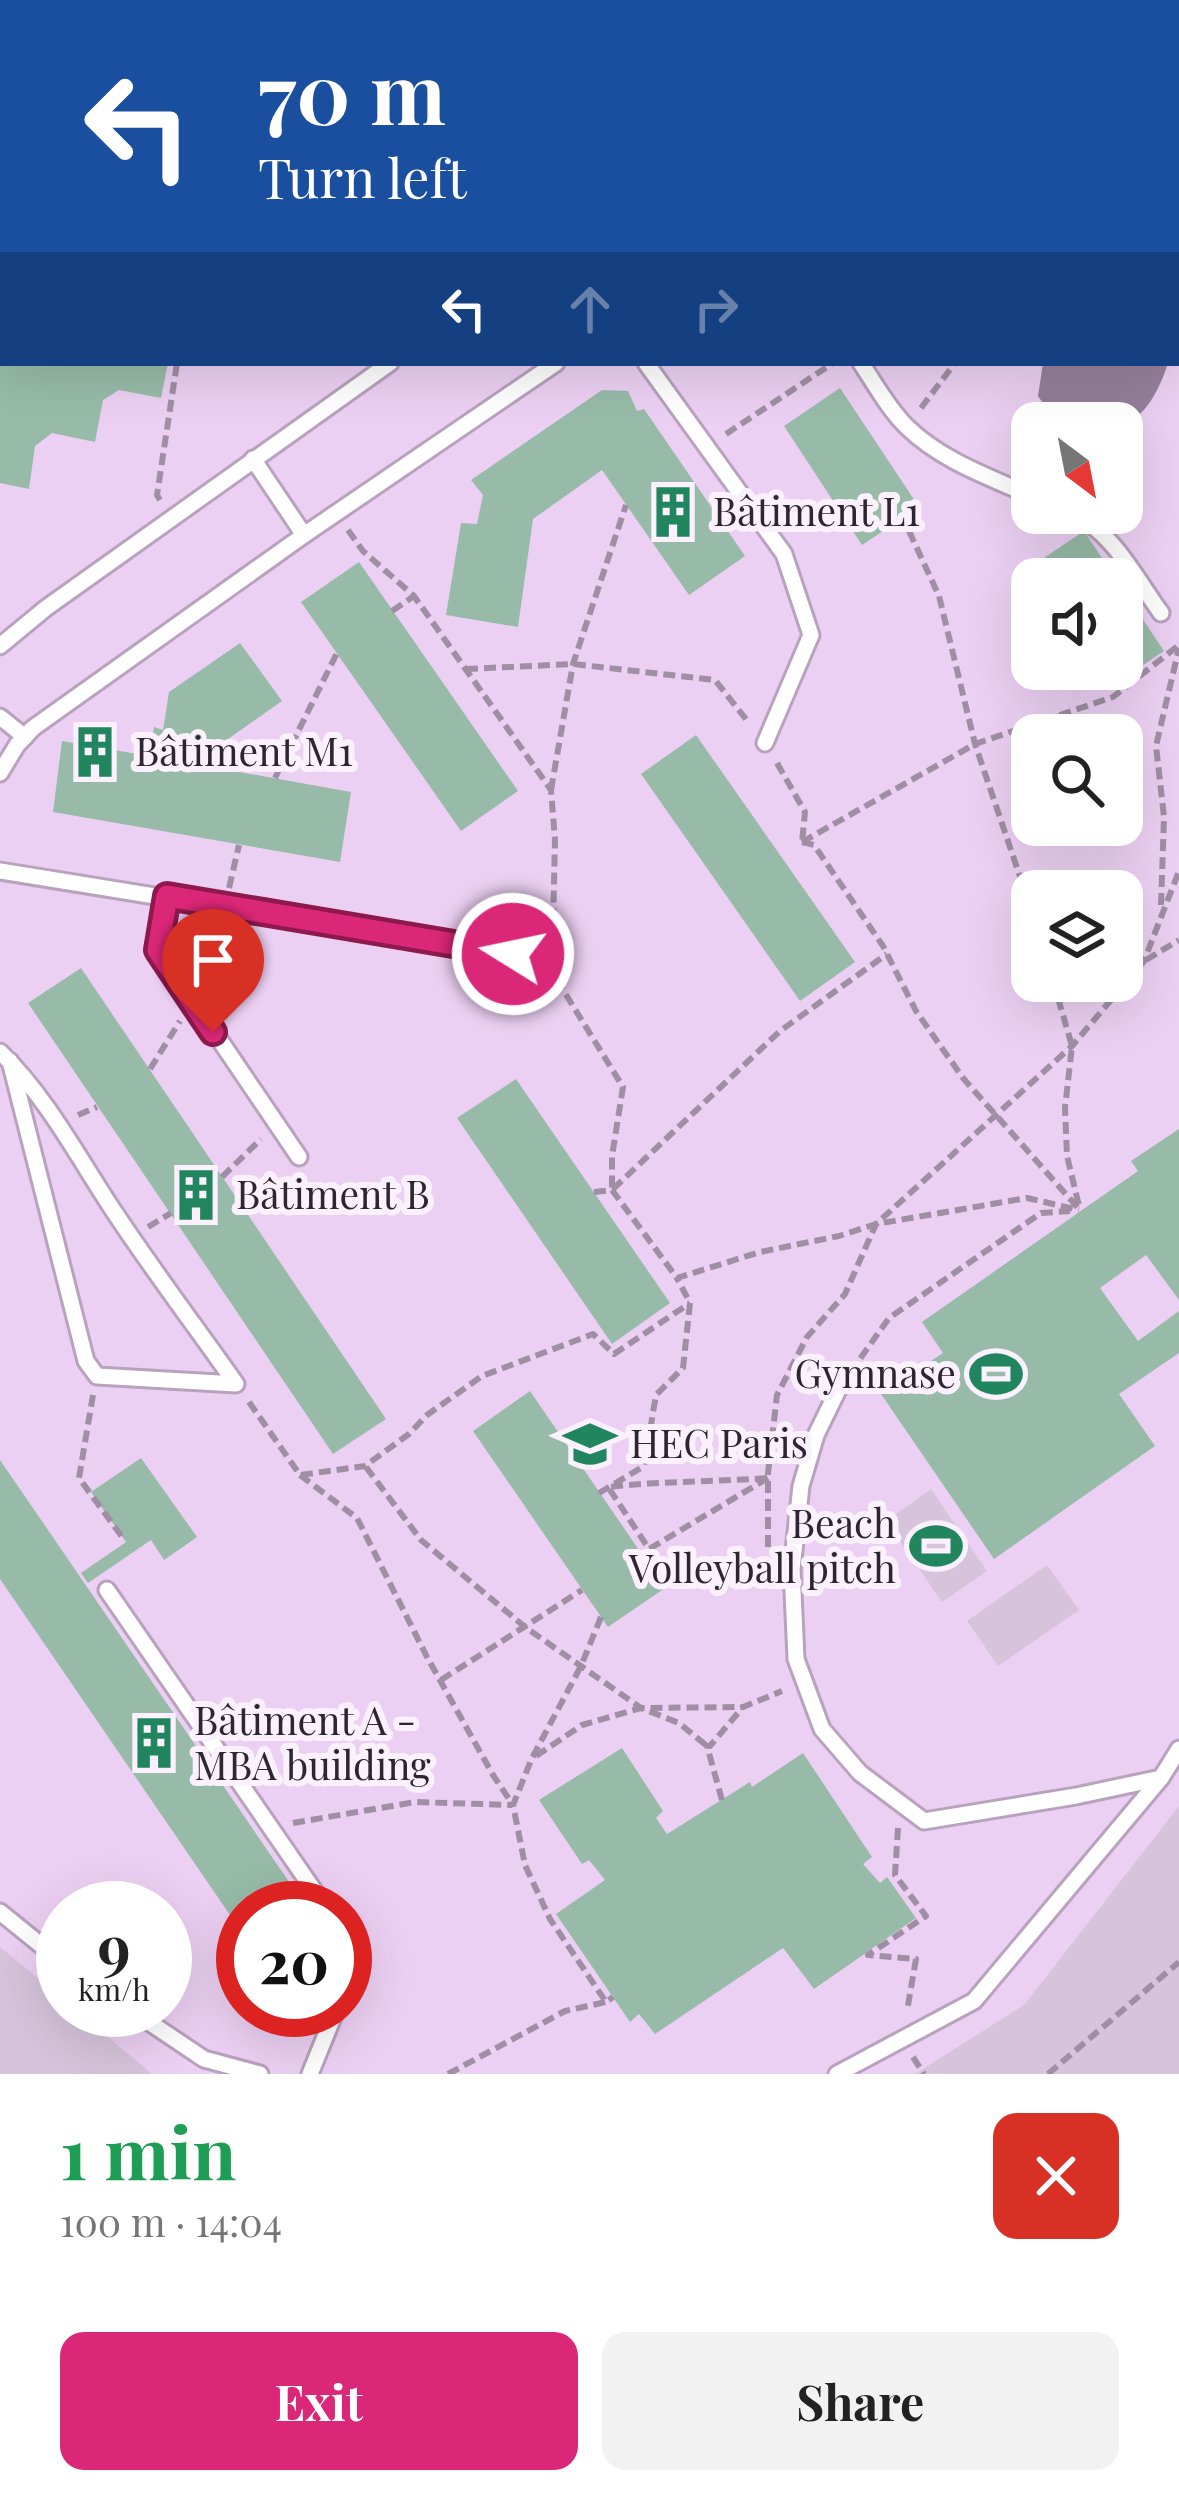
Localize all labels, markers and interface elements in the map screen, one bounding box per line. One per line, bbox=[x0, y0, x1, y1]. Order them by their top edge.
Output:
text: 70 m bbox=[258, 34, 446, 146]
icon: left bbox=[60, 48, 216, 204]
text: Turn left bbox=[258, 141, 467, 213]
icon: left bbox=[431, 276, 497, 342]
icon: ahead bbox=[557, 276, 623, 342]
icon: right bbox=[683, 276, 749, 342]
north arrow bbox=[1011, 402, 1143, 534]
map controls bbox=[1011, 402, 1143, 1002]
building icon: Bâtiment L1 bbox=[644, 483, 702, 541]
place label: Bâtiment L1 bbox=[713, 484, 920, 536]
button: sound bbox=[1011, 558, 1143, 690]
button: search bbox=[1011, 714, 1143, 846]
building icon: Bâtiment M1 bbox=[66, 723, 124, 781]
place label: Bâtiment M1 bbox=[135, 724, 353, 776]
button: layers bbox=[1011, 870, 1143, 1002]
position arrow bbox=[450, 891, 576, 1017]
pin bbox=[162, 909, 264, 1032]
icon: arrive bbox=[180, 927, 246, 993]
building icon: Bâtiment B bbox=[167, 1166, 225, 1224]
place label: Bâtiment B bbox=[236, 1167, 430, 1219]
sports icon: Gymnase bbox=[967, 1345, 1025, 1403]
place label: Gymnase bbox=[795, 1346, 956, 1398]
school or university icon: HEC Paris bbox=[561, 1415, 619, 1473]
place label: HEC Paris bbox=[630, 1416, 808, 1468]
place label: Beach Volleyball pitch bbox=[628, 1496, 896, 1593]
sports icon: Beach Volleyball pitch bbox=[907, 1517, 965, 1575]
place label: Bâtiment A - MBA building bbox=[194, 1693, 431, 1790]
building icon: Bâtiment A - MBA building bbox=[125, 1714, 183, 1772]
speed limit sign: 20 bbox=[216, 1881, 372, 2037]
text: 9 bbox=[97, 1904, 131, 1984]
text: km/h bbox=[78, 1969, 150, 2009]
text: 1 min bbox=[60, 2102, 236, 2198]
button: close bbox=[993, 2113, 1119, 2239]
text: 100 m · 14:04 bbox=[60, 2195, 282, 2247]
button: Exit bbox=[60, 2332, 578, 2470]
button: Share bbox=[602, 2332, 1119, 2470]

